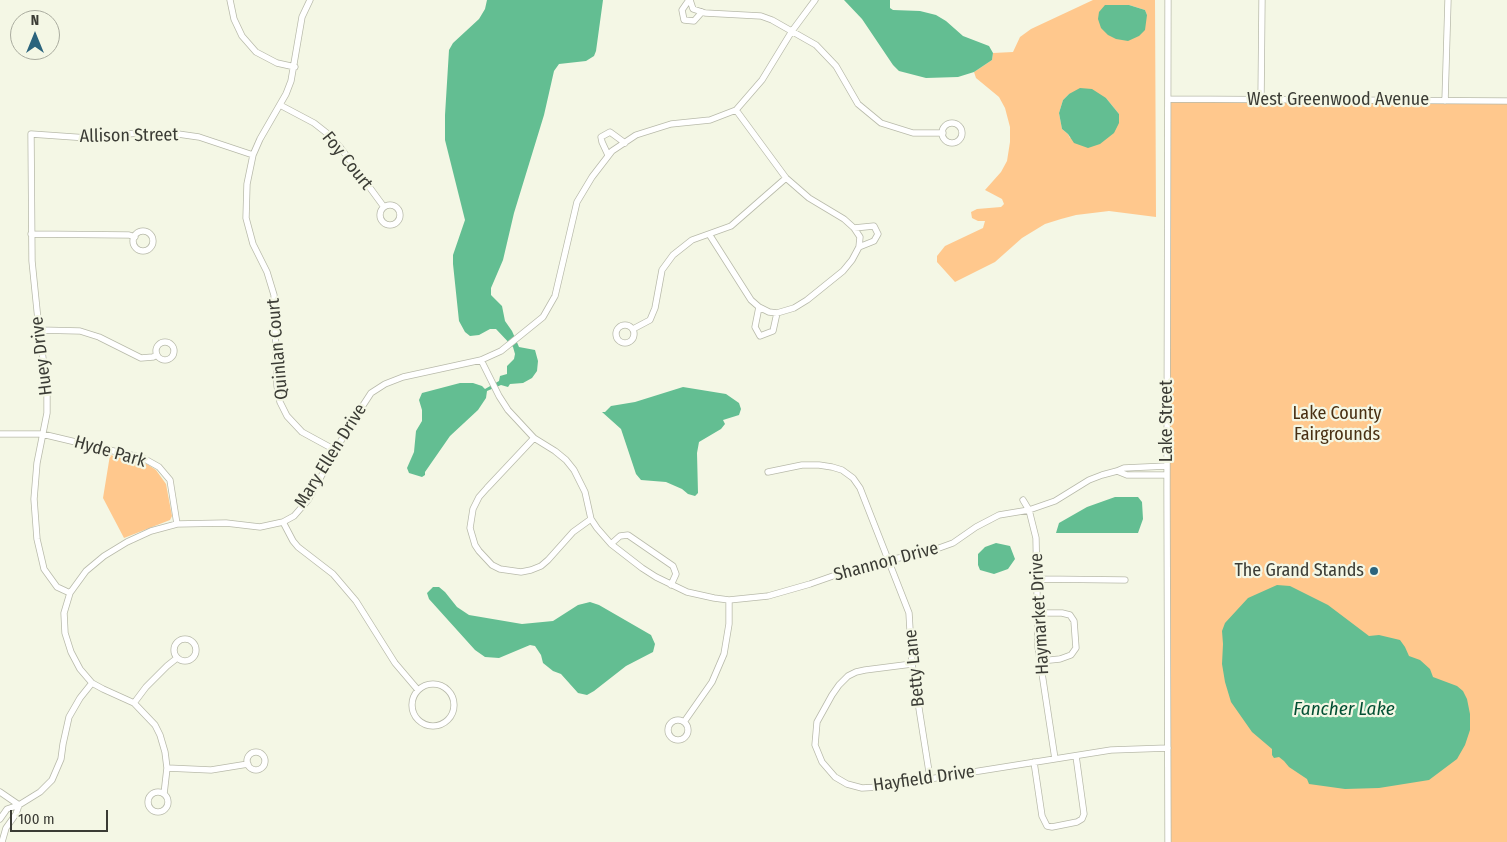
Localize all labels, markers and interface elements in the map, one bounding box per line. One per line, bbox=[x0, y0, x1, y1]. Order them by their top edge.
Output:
north arrow bbox=[10, 10, 60, 60]
text: N bbox=[31, 12, 39, 29]
street label: West Greenwood Avenue bbox=[1247, 89, 1429, 111]
street label: Allison Street bbox=[79, 124, 179, 148]
street label: Foy Court bbox=[317, 127, 377, 195]
street label: Quinlan Court bbox=[263, 297, 293, 401]
street label: Huey Drive bbox=[26, 315, 58, 397]
street label: Lake Street bbox=[1156, 380, 1178, 462]
street label: Mary Ellen Drive bbox=[290, 400, 372, 512]
park label: Lake County Fairgrounds bbox=[1292, 403, 1382, 446]
street label: Hyde Park bbox=[72, 431, 148, 473]
street label: Shannon Drive bbox=[831, 538, 941, 586]
street label: Haymarket Drive bbox=[1026, 553, 1054, 675]
place label: The Grand Stands bbox=[1235, 560, 1364, 582]
marker: The Grand Stands bbox=[1368, 565, 1380, 577]
street label: Betty Lane bbox=[900, 628, 930, 708]
water label: Fancher Lake bbox=[1293, 699, 1395, 721]
street label: Hayfield Drive bbox=[872, 761, 976, 797]
scale bar bbox=[12, 800, 110, 832]
text: 100 m bbox=[18, 810, 55, 828]

